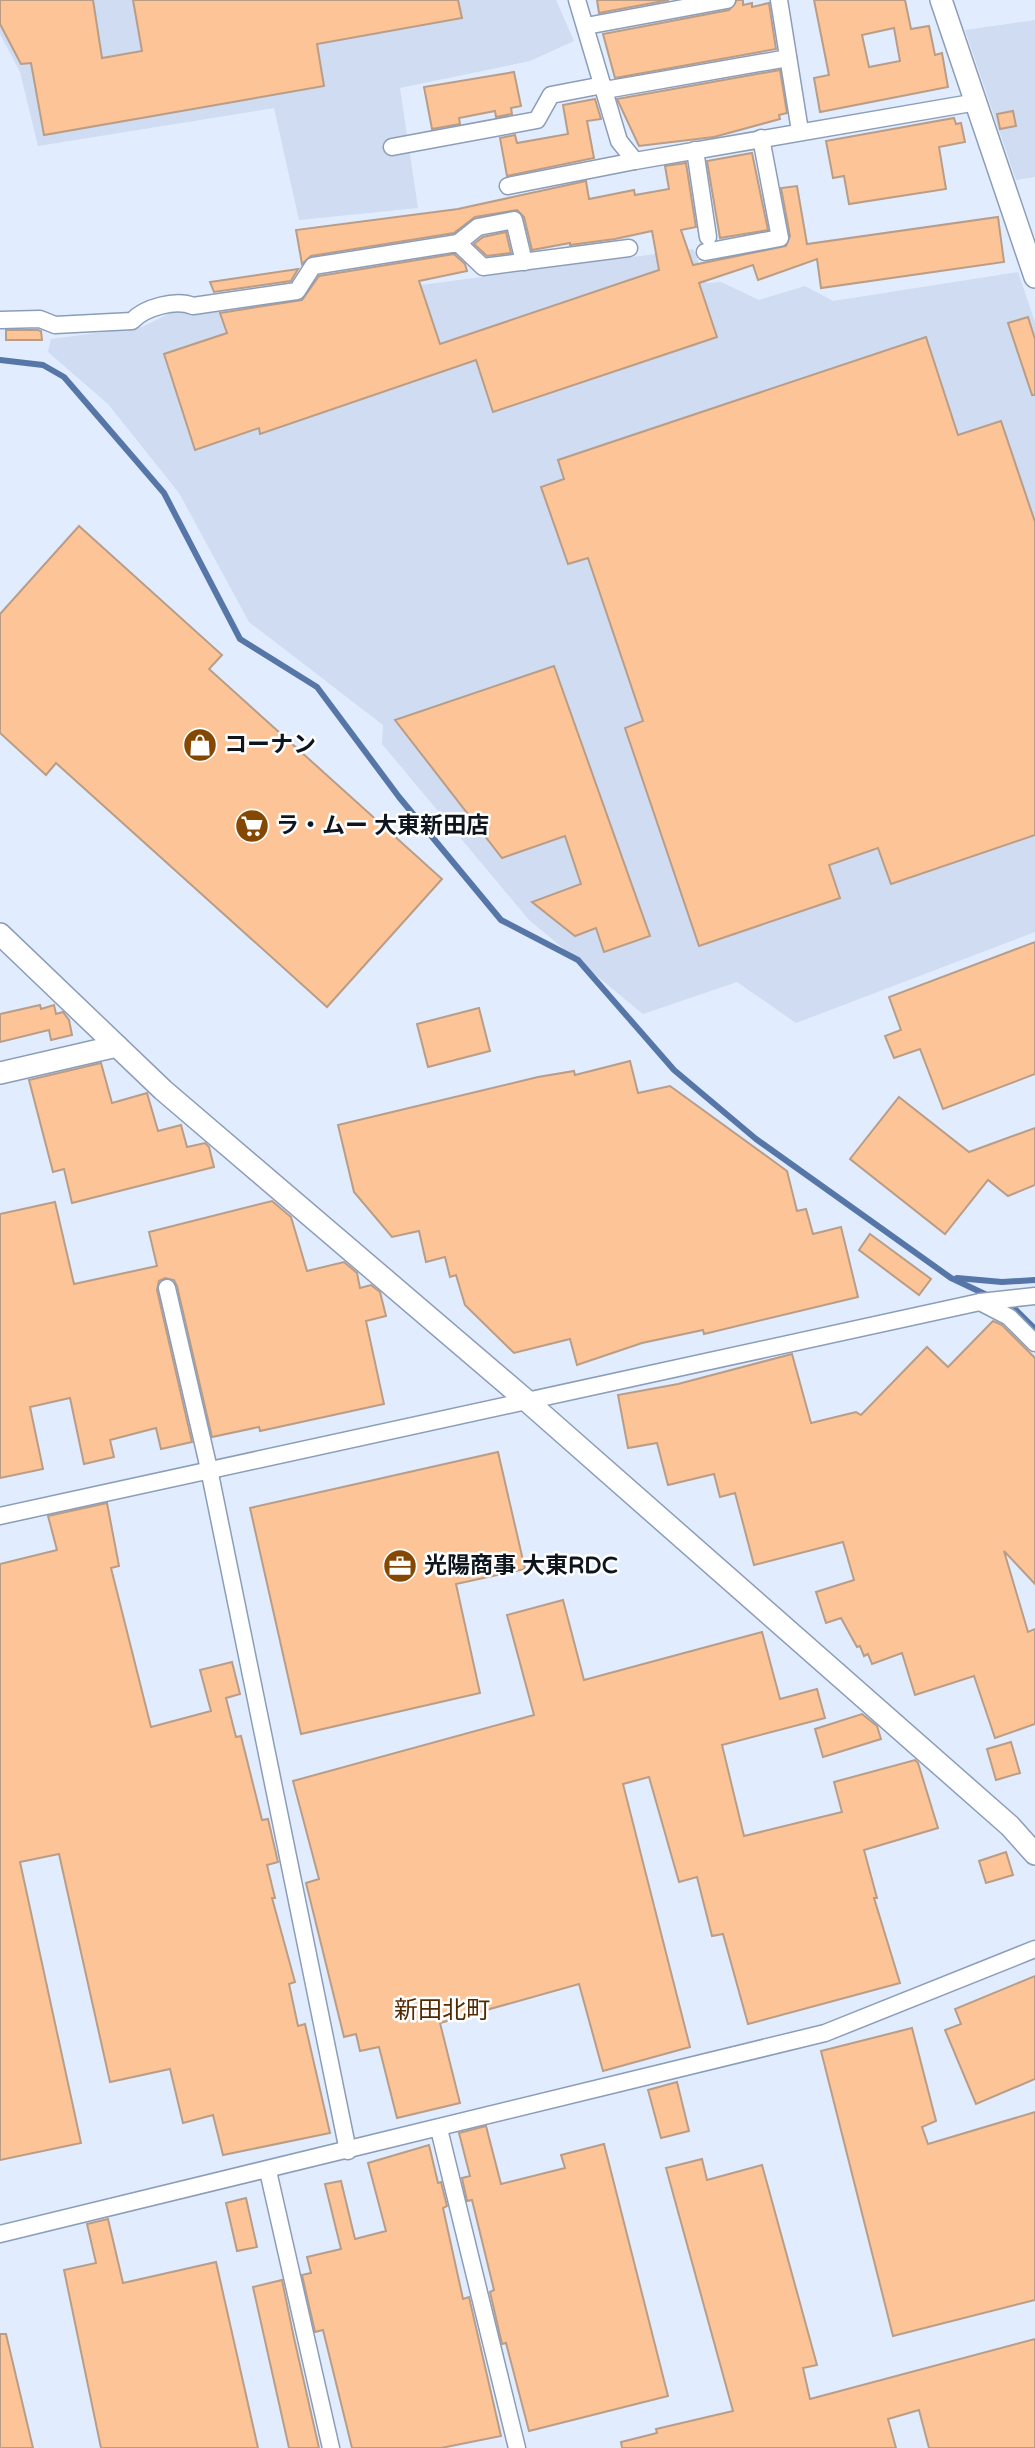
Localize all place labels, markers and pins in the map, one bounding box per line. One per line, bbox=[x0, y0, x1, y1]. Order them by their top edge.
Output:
shop icon: コーナン bbox=[181, 726, 219, 764]
place label: コーナン bbox=[224, 731, 316, 759]
supermarket icon: ラ・ムー 大東新田店 bbox=[233, 807, 271, 845]
place label: ラ・ムー 大東新田店 bbox=[276, 812, 489, 840]
office icon: 光陽商事 大東RDC bbox=[381, 1547, 419, 1585]
place label: 光陽商事 大東RDC bbox=[424, 1552, 618, 1580]

